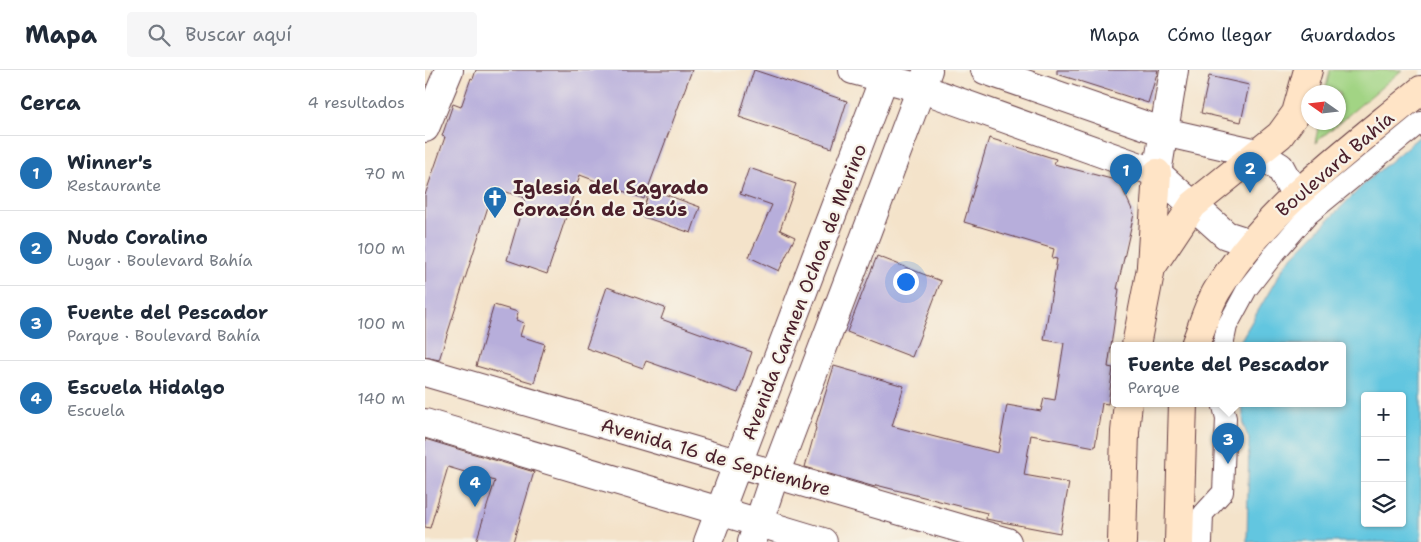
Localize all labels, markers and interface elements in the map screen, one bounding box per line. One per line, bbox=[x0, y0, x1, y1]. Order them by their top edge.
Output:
search box bbox=[127, 12, 477, 57]
text: Mapa bbox=[25, 19, 97, 51]
icon: search bbox=[145, 21, 173, 49]
text: Buscar aquí bbox=[185, 22, 292, 47]
text: Mapa bbox=[1089, 23, 1139, 47]
text: Cómo llegar bbox=[1167, 23, 1272, 47]
text: Guardados bbox=[1300, 23, 1396, 47]
north arrow bbox=[1301, 85, 1346, 130]
text: Cerca bbox=[20, 89, 81, 117]
text: 4 resultados bbox=[307, 92, 405, 113]
street label: Boulevard Bahía bbox=[1271, 106, 1400, 222]
street label: Avenida Carmen Ochoa de Merino bbox=[736, 140, 872, 444]
text: Winner's bbox=[67, 150, 152, 175]
pin: 2 bbox=[1234, 152, 1266, 193]
pin: 1 bbox=[1110, 154, 1142, 195]
text: 1 bbox=[32, 163, 40, 184]
text: 70 m bbox=[364, 163, 405, 184]
text: Restaurante bbox=[67, 175, 161, 196]
place label: Iglesia del Sagrado Corazón de Jesús bbox=[513, 175, 709, 222]
church icon: Iglesia del Sagrado Corazón de Jesús bbox=[482, 185, 508, 219]
text: Nudo Coralino bbox=[67, 225, 208, 250]
text: 2 bbox=[30, 238, 42, 259]
text: 100 m bbox=[357, 238, 405, 259]
text: Lugar · Boulevard Bahía bbox=[67, 250, 252, 271]
your location bbox=[893, 269, 919, 295]
text: Fuente del Pescador bbox=[67, 300, 268, 325]
text: 3 bbox=[30, 313, 42, 334]
text: 100 m bbox=[357, 313, 405, 334]
text: Parque · Boulevard Bahía bbox=[67, 325, 260, 346]
popup bbox=[1111, 342, 1346, 407]
text: Fuente del Pescador bbox=[1128, 352, 1329, 377]
text: Escuela Hidalgo bbox=[67, 375, 225, 400]
text: Parque bbox=[1128, 377, 1180, 398]
text: 4 bbox=[30, 388, 42, 409]
text: 140 m bbox=[358, 388, 405, 409]
map controls bbox=[1361, 392, 1406, 527]
button: + bbox=[1361, 392, 1406, 437]
text: Escuela bbox=[67, 400, 125, 421]
street label: Avenida 16 de Septiembre bbox=[598, 412, 834, 502]
pin: 3 bbox=[1212, 423, 1244, 464]
button: − bbox=[1361, 437, 1406, 482]
pin: 4 bbox=[459, 466, 491, 507]
button: layers bbox=[1361, 482, 1406, 527]

